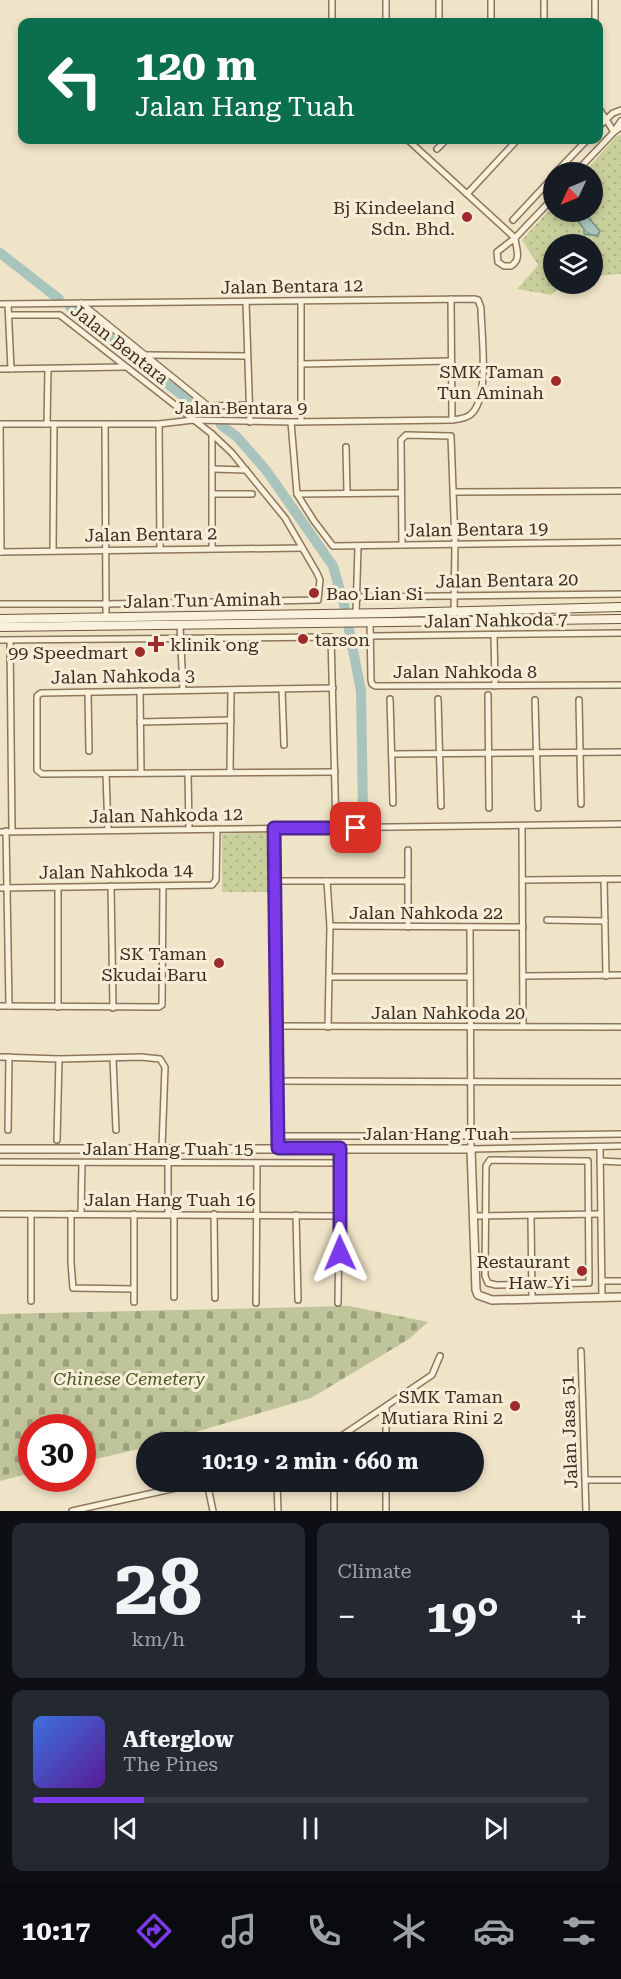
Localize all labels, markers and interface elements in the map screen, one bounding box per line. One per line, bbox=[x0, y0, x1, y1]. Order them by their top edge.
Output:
text: 120 m bbox=[135, 41, 257, 90]
icon: left bbox=[36, 42, 114, 120]
text: Jalan Hang Tuah bbox=[135, 91, 355, 123]
north arrow bbox=[543, 162, 603, 222]
map controls bbox=[543, 162, 603, 294]
place label: Bj Kindeeland Sdn. Bhd. bbox=[333, 197, 455, 239]
marker: Bj Kindeeland Sdn. Bhd. bbox=[460, 210, 474, 224]
button: layers bbox=[543, 234, 603, 294]
street label: Jalan Bentara 12 bbox=[220, 274, 364, 298]
street label: Jalan Bentara bbox=[67, 299, 173, 389]
place label: SMK Taman Tun Aminah bbox=[437, 361, 544, 403]
marker: SMK Taman Tun Aminah bbox=[549, 374, 563, 388]
street label: Jalan Bentara 9 bbox=[175, 397, 307, 418]
street label: Jalan Bentara 19 bbox=[405, 517, 549, 541]
street label: Jalan Bentara 2 bbox=[85, 522, 217, 546]
street label: Jalan Bentara 20 bbox=[435, 568, 579, 592]
place label: Bao Lian Si bbox=[326, 583, 423, 604]
marker: Bao Lian Si bbox=[307, 586, 321, 600]
street label: Jalan Tun Aminah bbox=[123, 588, 282, 612]
street label: Jalan Nahkoda 7 bbox=[424, 608, 568, 632]
place label: tarson bbox=[315, 629, 370, 650]
marker: tarson bbox=[296, 632, 310, 646]
place label: klinik ong bbox=[170, 634, 259, 655]
marker: klinik ong bbox=[147, 635, 165, 653]
place label: 99 Speedmart bbox=[8, 642, 128, 663]
marker: 99 Speedmart bbox=[133, 645, 147, 659]
street label: Jalan Nahkoda 8 bbox=[393, 661, 537, 682]
street label: Jalan Nahkoda 3 bbox=[51, 664, 195, 688]
pin bbox=[330, 802, 381, 853]
street label: Jalan Nahkoda 12 bbox=[89, 803, 243, 827]
icon: arrive bbox=[339, 811, 372, 844]
street label: Jalan Nahkoda 14 bbox=[39, 859, 193, 883]
street label: Jalan Nahkoda 22 bbox=[349, 902, 503, 923]
place label: SK Taman Skudai Baru bbox=[101, 943, 207, 985]
marker: SK Taman Skudai Baru bbox=[212, 956, 226, 970]
street label: Jalan Nahkoda 20 bbox=[371, 1002, 525, 1023]
street label: Jalan Hang Tuah bbox=[363, 1123, 510, 1144]
street label: Jalan Hang Tuah 15 bbox=[82, 1138, 254, 1159]
street label: Jalan Hang Tuah 16 bbox=[84, 1189, 256, 1210]
position arrow bbox=[308, 1221, 372, 1285]
place label: Restaurant Haw Yi bbox=[477, 1251, 570, 1293]
marker: Restaurant Haw Yi bbox=[575, 1264, 589, 1278]
park label: Chinese Cemetery bbox=[53, 1368, 205, 1389]
street label: Jalan Jasa 51 bbox=[557, 1375, 581, 1489]
place label: SMK Taman Mutiara Rini 2 bbox=[381, 1386, 503, 1428]
marker: SMK Taman Mutiara Rini 2 bbox=[508, 1399, 522, 1413]
speed limit sign: 30 bbox=[18, 1414, 96, 1492]
text: 10:19 · 2 min · 660 m bbox=[201, 1449, 419, 1474]
text: 28 bbox=[115, 1542, 202, 1633]
text: Climate bbox=[338, 1559, 412, 1583]
text: 19° bbox=[426, 1590, 499, 1643]
text: − bbox=[338, 1597, 356, 1636]
text: + bbox=[570, 1597, 588, 1636]
text: km/h bbox=[131, 1627, 185, 1651]
text: Afterglow bbox=[123, 1727, 234, 1752]
text: The Pines bbox=[123, 1752, 218, 1776]
icon: previous bbox=[109, 1812, 142, 1845]
icon: pause bbox=[294, 1812, 327, 1845]
icon: next bbox=[479, 1812, 512, 1845]
icon: directions bbox=[133, 1910, 175, 1952]
icon: music bbox=[218, 1910, 260, 1952]
icon: phone bbox=[303, 1910, 345, 1952]
icon: climate bbox=[388, 1910, 430, 1952]
icon: car bbox=[473, 1910, 515, 1952]
icon: filters bbox=[558, 1910, 600, 1952]
text: 10:17 bbox=[21, 1915, 90, 1947]

